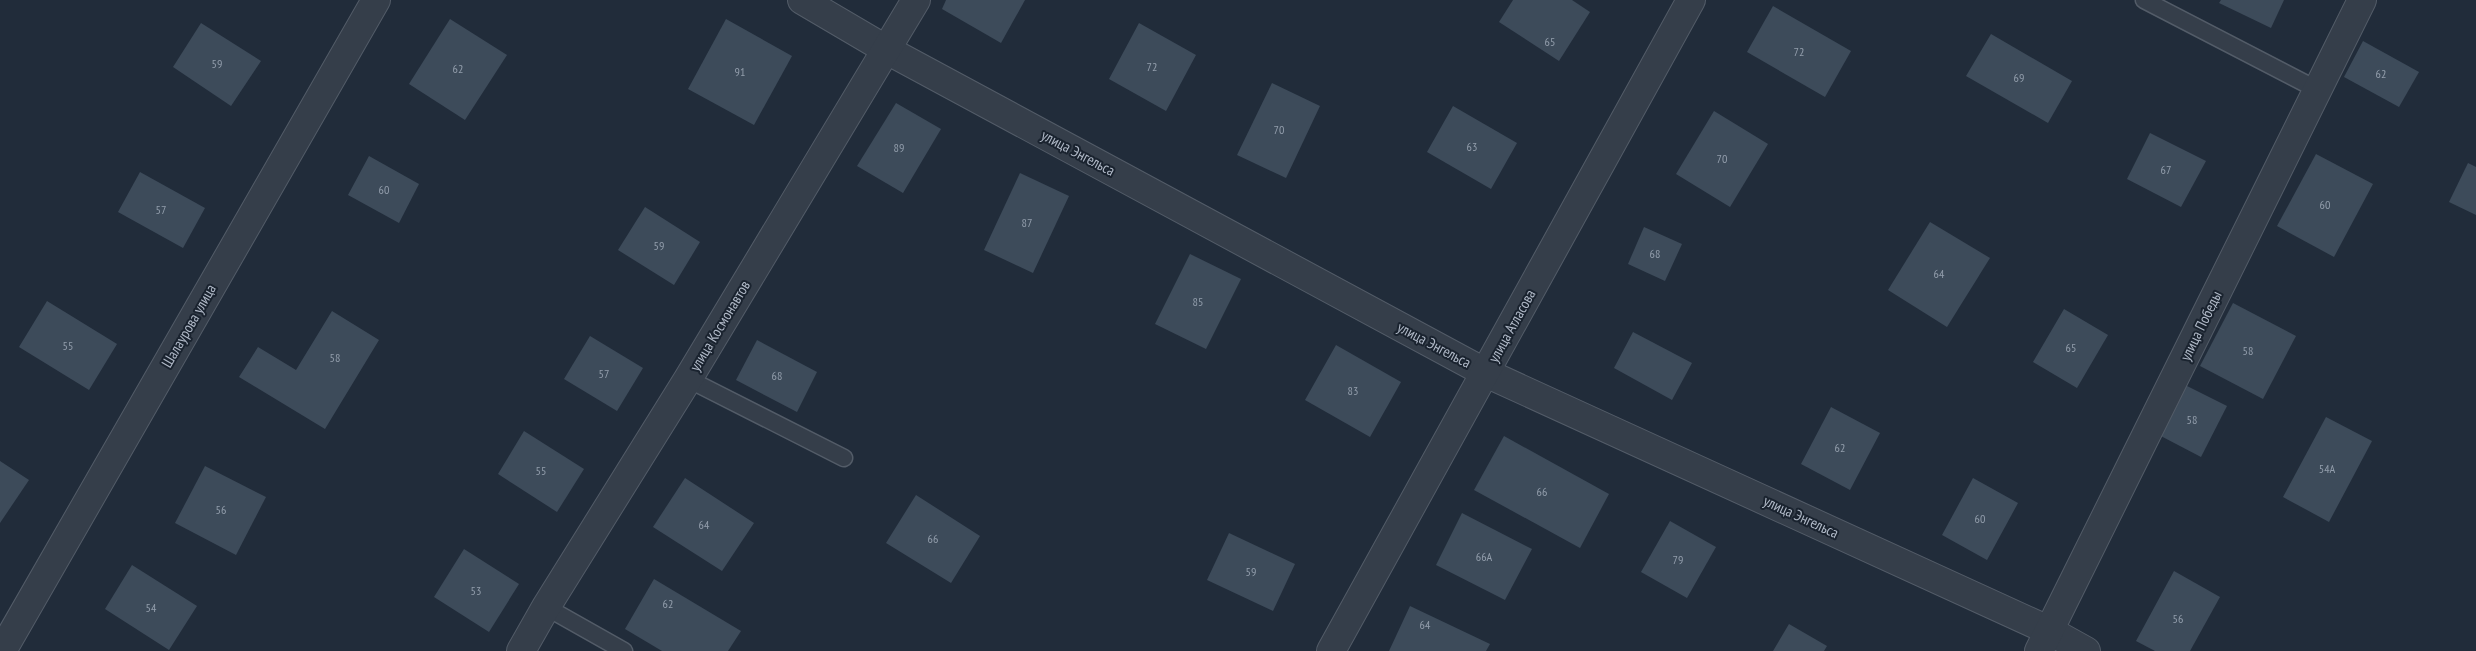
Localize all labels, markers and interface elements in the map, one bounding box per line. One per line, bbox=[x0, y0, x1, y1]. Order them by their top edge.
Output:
house number: 65 bbox=[1545, 34, 1555, 49]
house number: 72 bbox=[1794, 44, 1804, 59]
house number: 59 bbox=[212, 56, 222, 71]
house number: 72 bbox=[1147, 59, 1157, 74]
house number: 62 bbox=[453, 61, 463, 76]
house number: 91 bbox=[735, 64, 745, 79]
house number: 62 bbox=[2376, 66, 2386, 81]
house number: 69 bbox=[2014, 70, 2024, 85]
house number: 70 bbox=[1274, 122, 1284, 137]
street label: улица Энгельса bbox=[1038, 125, 1118, 180]
house number: 63 bbox=[1467, 139, 1477, 154]
house number: 89 bbox=[894, 140, 904, 155]
house number: 70 bbox=[1717, 151, 1727, 166]
house number: 67 bbox=[2161, 162, 2171, 177]
house number: 60 bbox=[379, 182, 389, 197]
house number: 60 bbox=[2320, 197, 2330, 212]
house number: 57 bbox=[156, 202, 166, 217]
house number: 87 bbox=[1022, 215, 1032, 230]
house number: 59 bbox=[654, 238, 664, 253]
house number: 68 bbox=[1650, 246, 1660, 261]
house number: 64 bbox=[1934, 266, 1945, 281]
street label: улица Космонавтов bbox=[685, 277, 754, 375]
street label: Шалаурова улица bbox=[157, 281, 220, 371]
street label: улица Атласова bbox=[1484, 286, 1539, 366]
street label: улица Победы bbox=[2175, 288, 2226, 364]
house number: 85 bbox=[1193, 294, 1203, 309]
street label: улица Энгельса bbox=[1394, 317, 1474, 372]
house number: 55 bbox=[63, 338, 73, 353]
house number: 65 bbox=[2066, 340, 2076, 355]
house number: 58 bbox=[2243, 343, 2253, 358]
house number: 58 bbox=[330, 350, 340, 365]
house number: 57 bbox=[599, 366, 609, 381]
house number: 68 bbox=[772, 368, 782, 383]
house number: 83 bbox=[1348, 383, 1358, 398]
house number: 58 bbox=[2187, 412, 2197, 427]
house number: 62 bbox=[1835, 440, 1845, 455]
house number: 54А bbox=[2319, 461, 2336, 476]
house number: 55 bbox=[536, 463, 546, 478]
house number: 66 bbox=[1537, 484, 1547, 499]
street label: улица Энгельса bbox=[1761, 491, 1842, 542]
house number: 56 bbox=[216, 502, 226, 517]
house number: 60 bbox=[1975, 511, 1985, 526]
house number: 64 bbox=[699, 517, 710, 532]
house number: 66 bbox=[928, 531, 938, 546]
house number: 66А bbox=[1476, 549, 1493, 564]
house number: 79 bbox=[1673, 552, 1683, 567]
house number: 59 bbox=[1246, 564, 1256, 579]
house number: 53 bbox=[471, 583, 481, 598]
house number: 62 bbox=[663, 596, 673, 611]
house number: 54 bbox=[146, 600, 157, 615]
house number: 56 bbox=[2173, 611, 2183, 626]
house number: 64 bbox=[1420, 617, 1431, 632]

